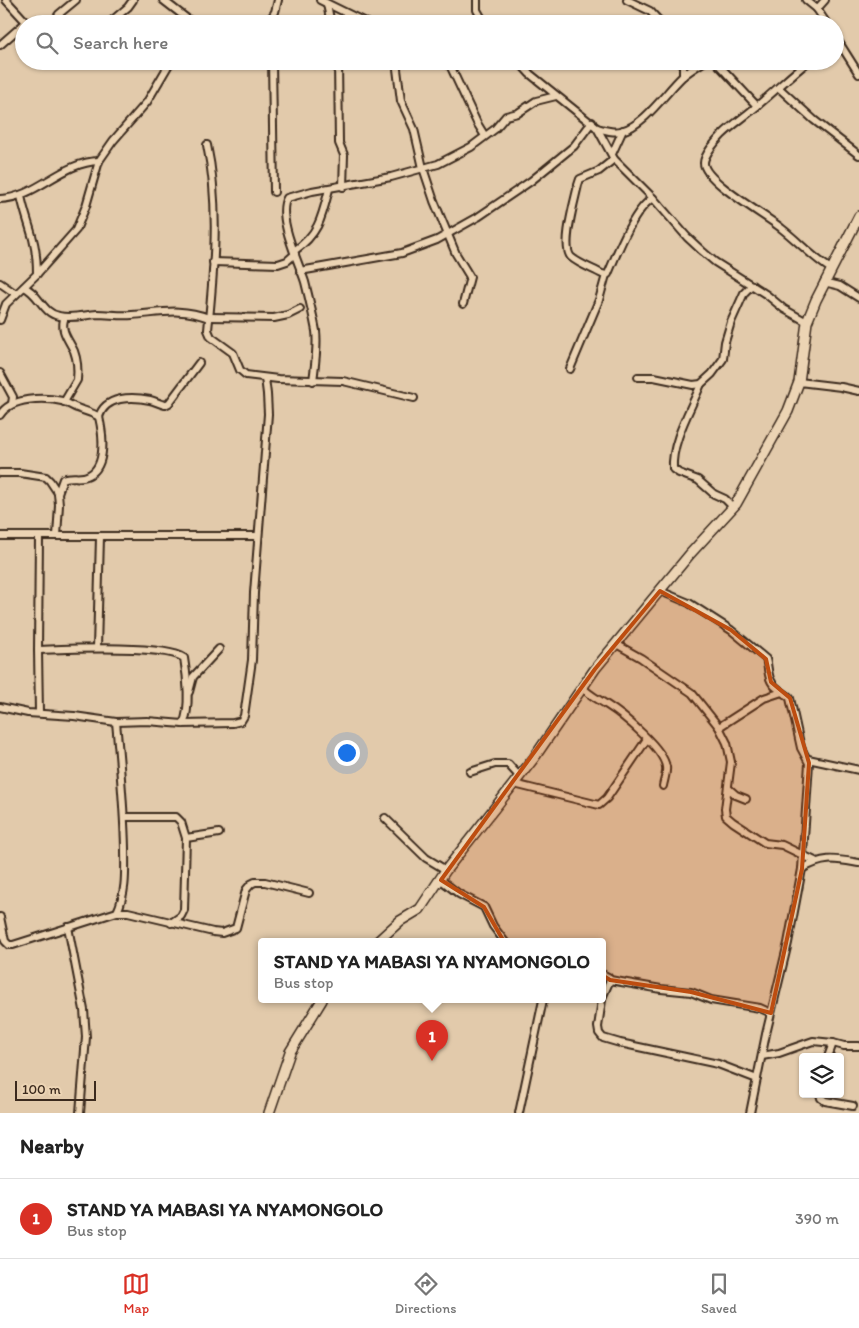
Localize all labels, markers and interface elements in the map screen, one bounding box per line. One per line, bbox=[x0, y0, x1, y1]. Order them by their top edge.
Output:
search box bbox=[15, 15, 844, 70]
icon: search bbox=[33, 29, 61, 57]
text: Search here bbox=[73, 31, 168, 54]
your location bbox=[334, 740, 360, 766]
popup bbox=[258, 938, 606, 1003]
text: STAND YA MABASI YA NYAMONGOLO bbox=[274, 950, 590, 973]
text: Bus stop bbox=[274, 973, 334, 992]
pin: 1 bbox=[416, 1020, 448, 1061]
map controls bbox=[799, 1053, 844, 1098]
button: layers bbox=[799, 1053, 844, 1098]
scale bar bbox=[15, 1078, 96, 1101]
text: 100 m bbox=[22, 1081, 61, 1098]
text: Nearby bbox=[20, 1133, 84, 1158]
text: STAND YA MABASI YA NYAMONGOLO bbox=[67, 1198, 383, 1221]
text: 1 bbox=[32, 1209, 40, 1228]
text: 390 m bbox=[795, 1209, 839, 1228]
text: Bus stop bbox=[67, 1221, 127, 1240]
tab: Map bbox=[122, 1270, 150, 1317]
tab: Directions bbox=[395, 1270, 456, 1317]
tab: Saved bbox=[701, 1270, 737, 1317]

